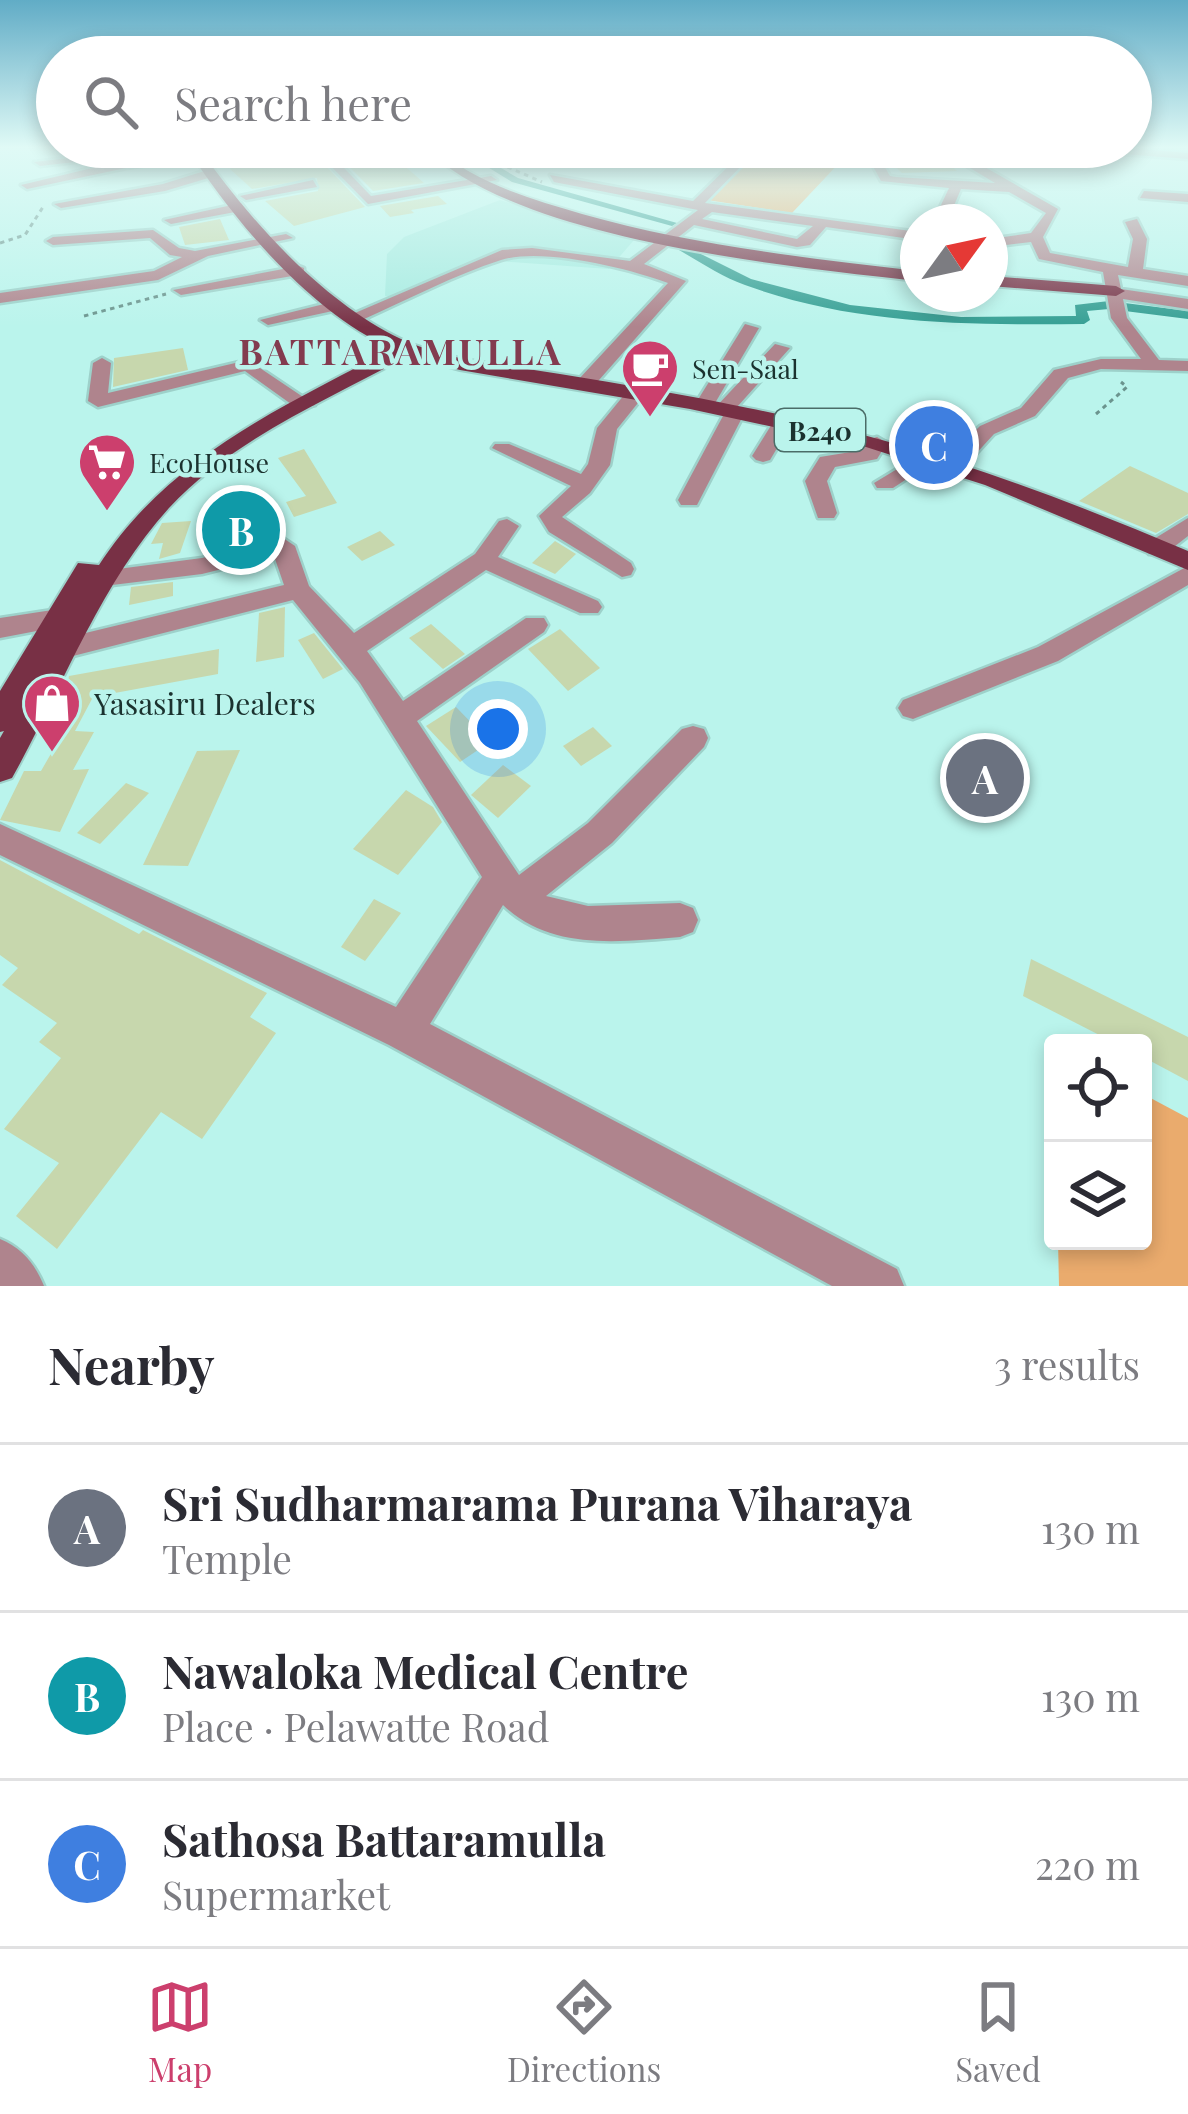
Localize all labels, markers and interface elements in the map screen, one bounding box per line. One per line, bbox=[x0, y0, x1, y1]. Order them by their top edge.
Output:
search box bbox=[36, 36, 1152, 168]
icon: search bbox=[78, 69, 144, 135]
text: Search here bbox=[174, 72, 412, 132]
north arrow bbox=[900, 204, 1008, 312]
district label: BATTARAMULLA bbox=[239, 326, 563, 374]
cafe icon: Sen-Saal bbox=[619, 337, 681, 419]
place label: Sen-Saal bbox=[692, 350, 799, 386]
pin: C bbox=[895, 400, 973, 490]
road number: B240 bbox=[775, 409, 865, 451]
supermarket icon: EcoHouse bbox=[76, 431, 138, 513]
place label: EcoHouse bbox=[149, 444, 269, 480]
pin: B bbox=[202, 485, 280, 575]
shop icon: Yasasiru Dealers bbox=[21, 672, 83, 754]
place label: Yasasiru Dealers bbox=[93, 683, 316, 723]
your location bbox=[468, 699, 528, 759]
pin: A bbox=[946, 733, 1024, 823]
map controls bbox=[1044, 1034, 1152, 1250]
button: locate bbox=[1044, 1034, 1152, 1142]
button: layers bbox=[1044, 1142, 1152, 1250]
text: Nearby bbox=[48, 1330, 214, 1398]
text: 3 results bbox=[994, 1338, 1140, 1390]
text: Sri Sudharmarama Purana Viharaya bbox=[162, 1472, 912, 1532]
text: A bbox=[74, 1502, 100, 1554]
text: 130 m bbox=[1041, 1502, 1140, 1554]
text: Temple bbox=[162, 1532, 292, 1584]
text: Nawaloka Medical Centre bbox=[162, 1640, 688, 1700]
text: B bbox=[74, 1670, 100, 1722]
text: 130 m bbox=[1041, 1670, 1140, 1722]
text: Place · Pelawatte Road bbox=[162, 1700, 549, 1752]
text: Sathosa Battaramulla bbox=[162, 1808, 606, 1868]
text: C bbox=[73, 1838, 101, 1890]
text: 220 m bbox=[1035, 1838, 1140, 1890]
text: Supermarket bbox=[162, 1868, 390, 1920]
tab: Map bbox=[147, 1974, 213, 2090]
tab: Directions bbox=[507, 1974, 661, 2090]
tab: Saved bbox=[955, 1974, 1041, 2090]

